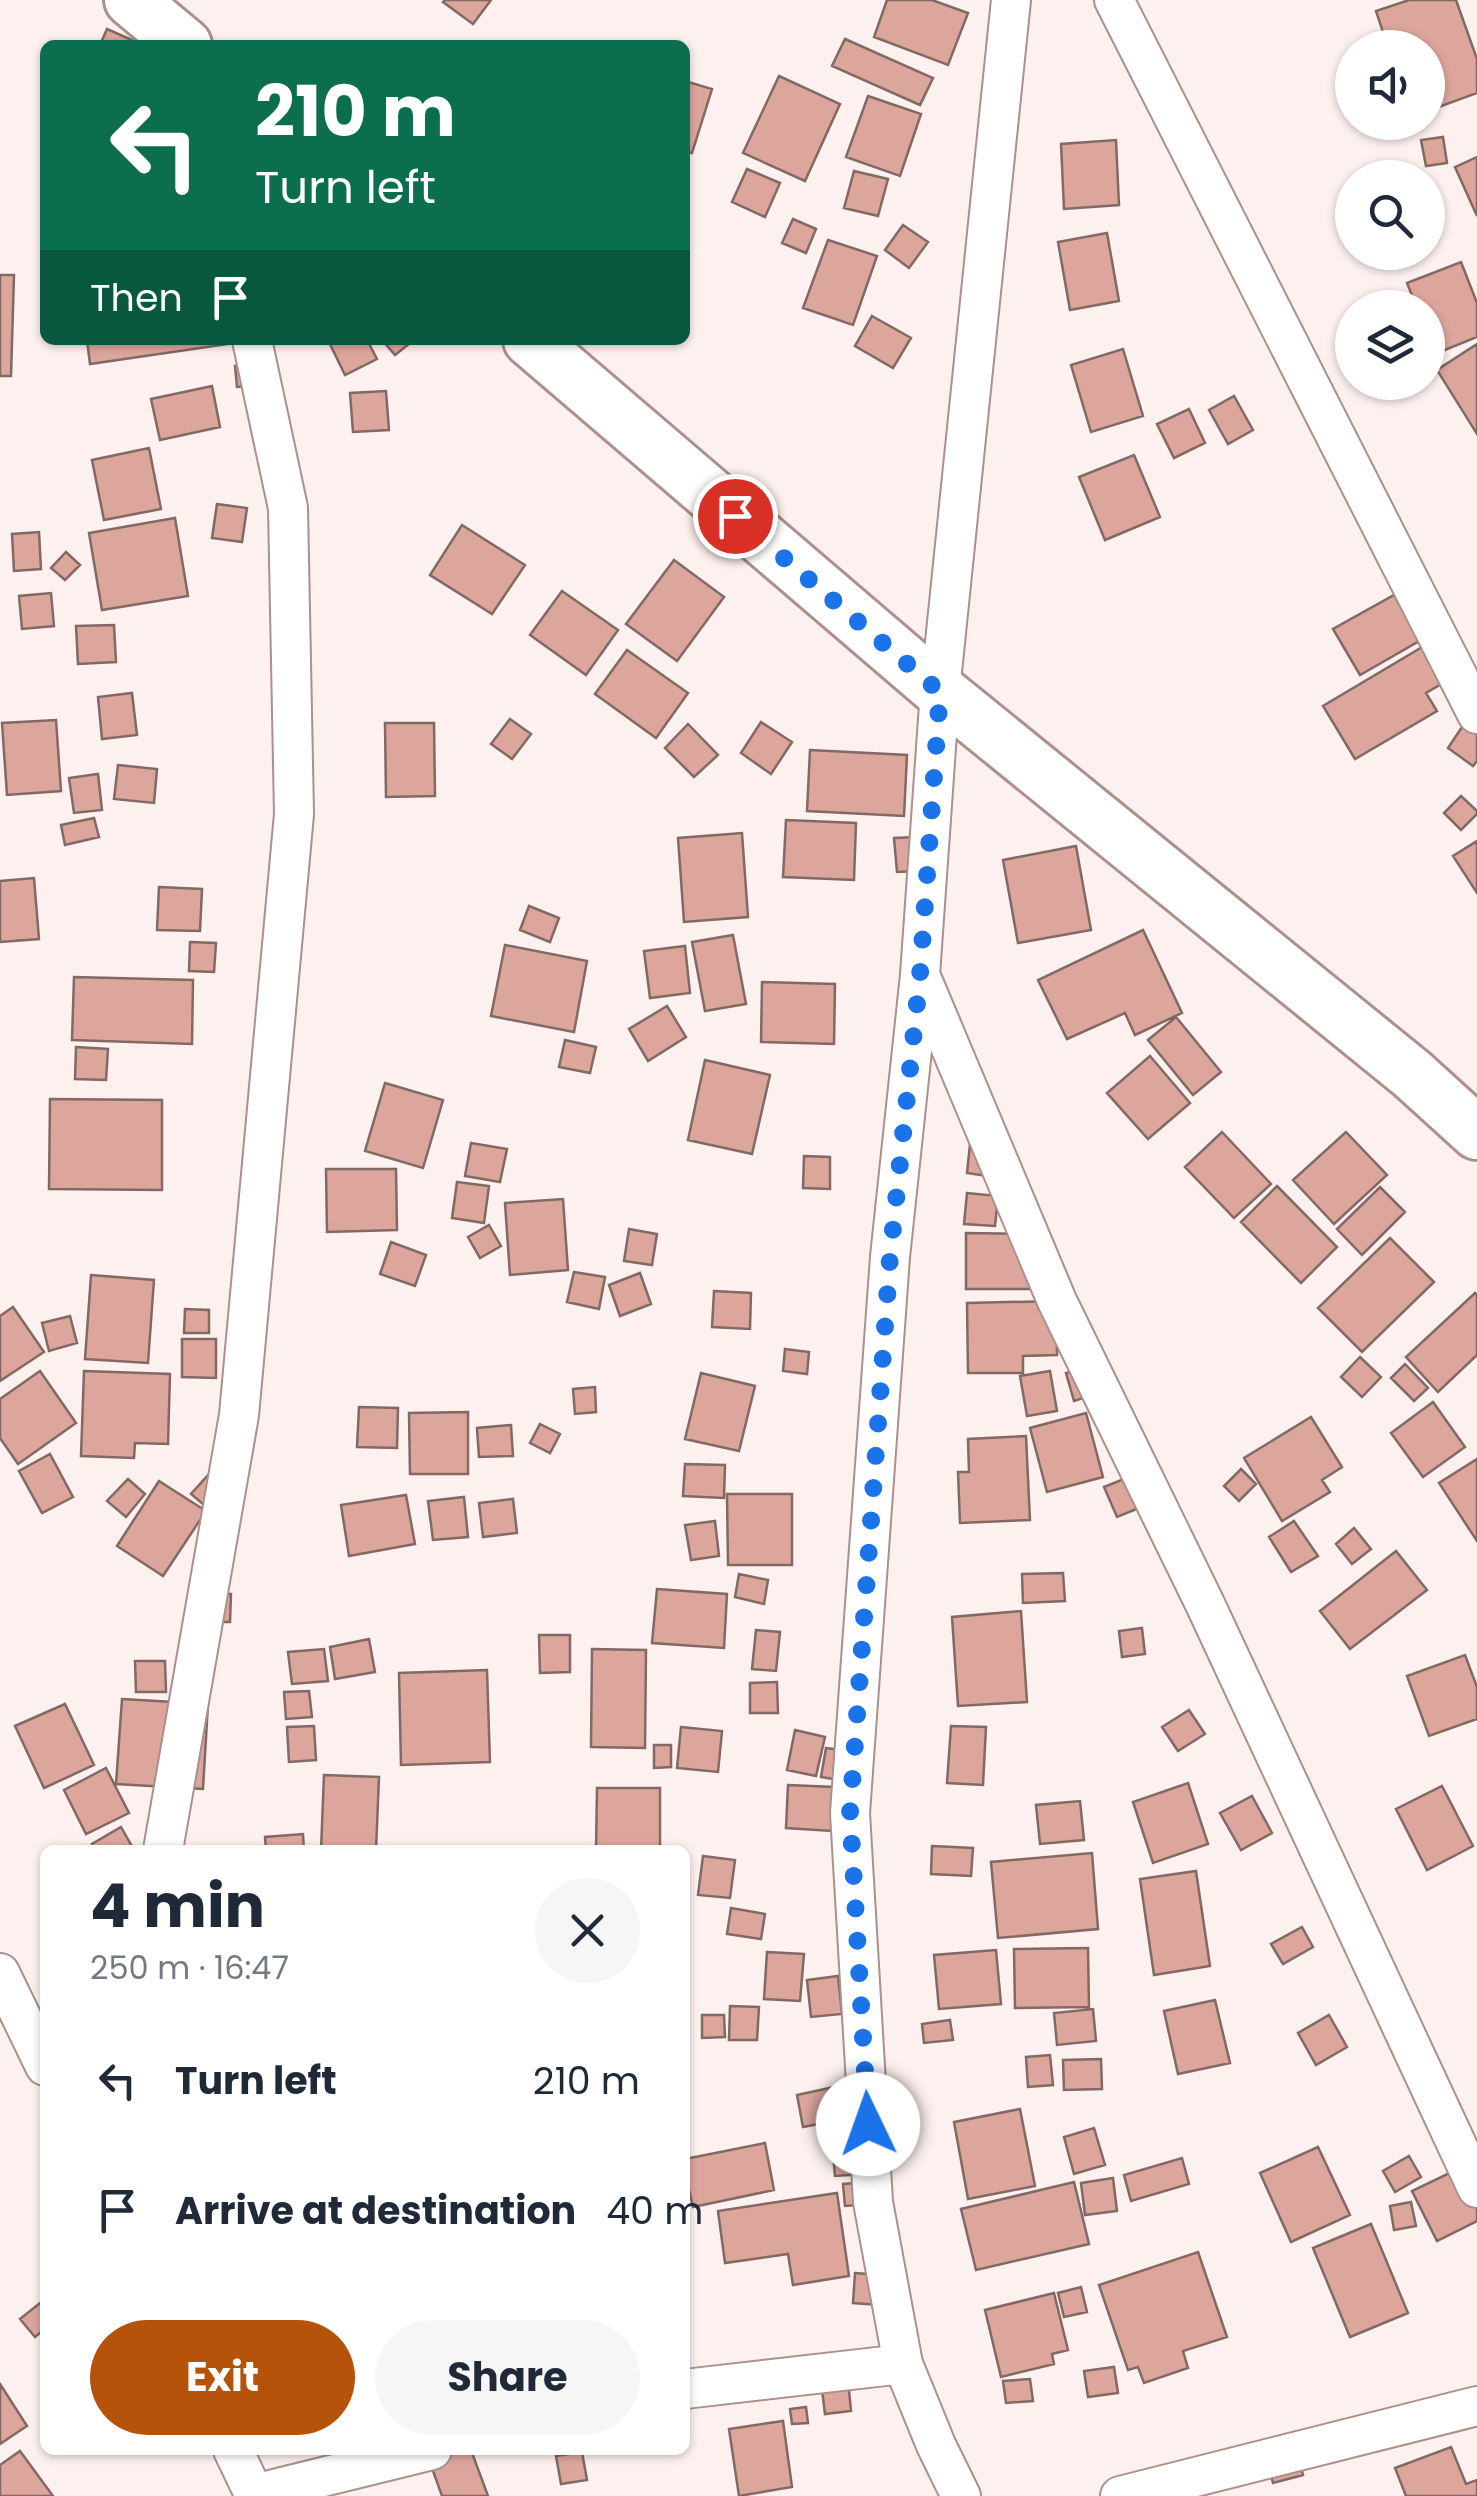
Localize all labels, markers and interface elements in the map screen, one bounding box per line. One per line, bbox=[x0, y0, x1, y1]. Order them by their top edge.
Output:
map controls bbox=[1335, 30, 1445, 400]
button: sound bbox=[1335, 30, 1445, 140]
text: 210 m bbox=[255, 62, 456, 161]
icon: left bbox=[90, 80, 220, 210]
text: Turn left bbox=[255, 156, 436, 219]
button: search bbox=[1335, 160, 1445, 270]
icon: arrive bbox=[203, 270, 258, 325]
text: Then bbox=[90, 271, 183, 324]
button: layers bbox=[1335, 290, 1445, 400]
pin bbox=[693, 474, 778, 559]
icon: arrive bbox=[708, 489, 763, 544]
text: 4 min bbox=[90, 1864, 265, 1948]
button: close bbox=[535, 1878, 640, 1983]
text: 250 m · 16:47 bbox=[90, 1945, 289, 1990]
icon: left bbox=[90, 2053, 145, 2108]
text: Turn left bbox=[175, 2054, 337, 2107]
text: 210 m bbox=[533, 2054, 640, 2107]
position arrow bbox=[816, 2072, 920, 2176]
icon: arrive bbox=[90, 2183, 145, 2238]
text: Arrive at destination bbox=[175, 2184, 576, 2237]
text: 40 m bbox=[606, 2184, 703, 2237]
button: Exit bbox=[90, 2320, 355, 2435]
button: Share bbox=[375, 2320, 640, 2435]

